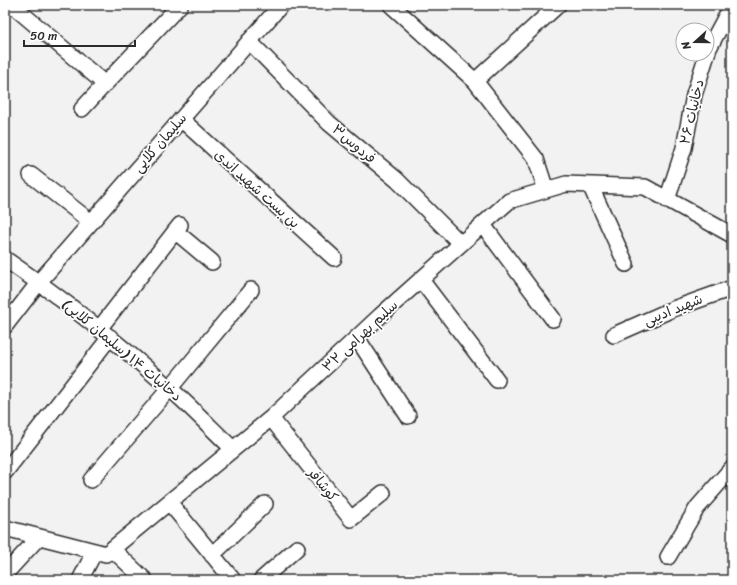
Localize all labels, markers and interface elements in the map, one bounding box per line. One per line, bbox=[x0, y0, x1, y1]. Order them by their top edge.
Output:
scale bar bbox=[24, 22, 135, 48]
north arrow bbox=[675, 22, 715, 62]
text: 50 m bbox=[30, 25, 57, 47]
text: N bbox=[676, 38, 697, 53]
street label: دخانیات ۲۶ bbox=[672, 77, 712, 147]
street label: سلیمان کلایی bbox=[127, 107, 193, 179]
street label: فردوس۳ bbox=[326, 118, 382, 170]
street label: بن بست شهید اندی bbox=[208, 143, 306, 235]
street label: شهید ادیبی bbox=[640, 287, 706, 333]
street label: دخانیات ۱۴ (سلیمان کلایی) bbox=[56, 292, 188, 408]
street label: سلیم بهرامی ۳۲ bbox=[316, 294, 404, 378]
street label: کوشافر bbox=[301, 462, 345, 508]

